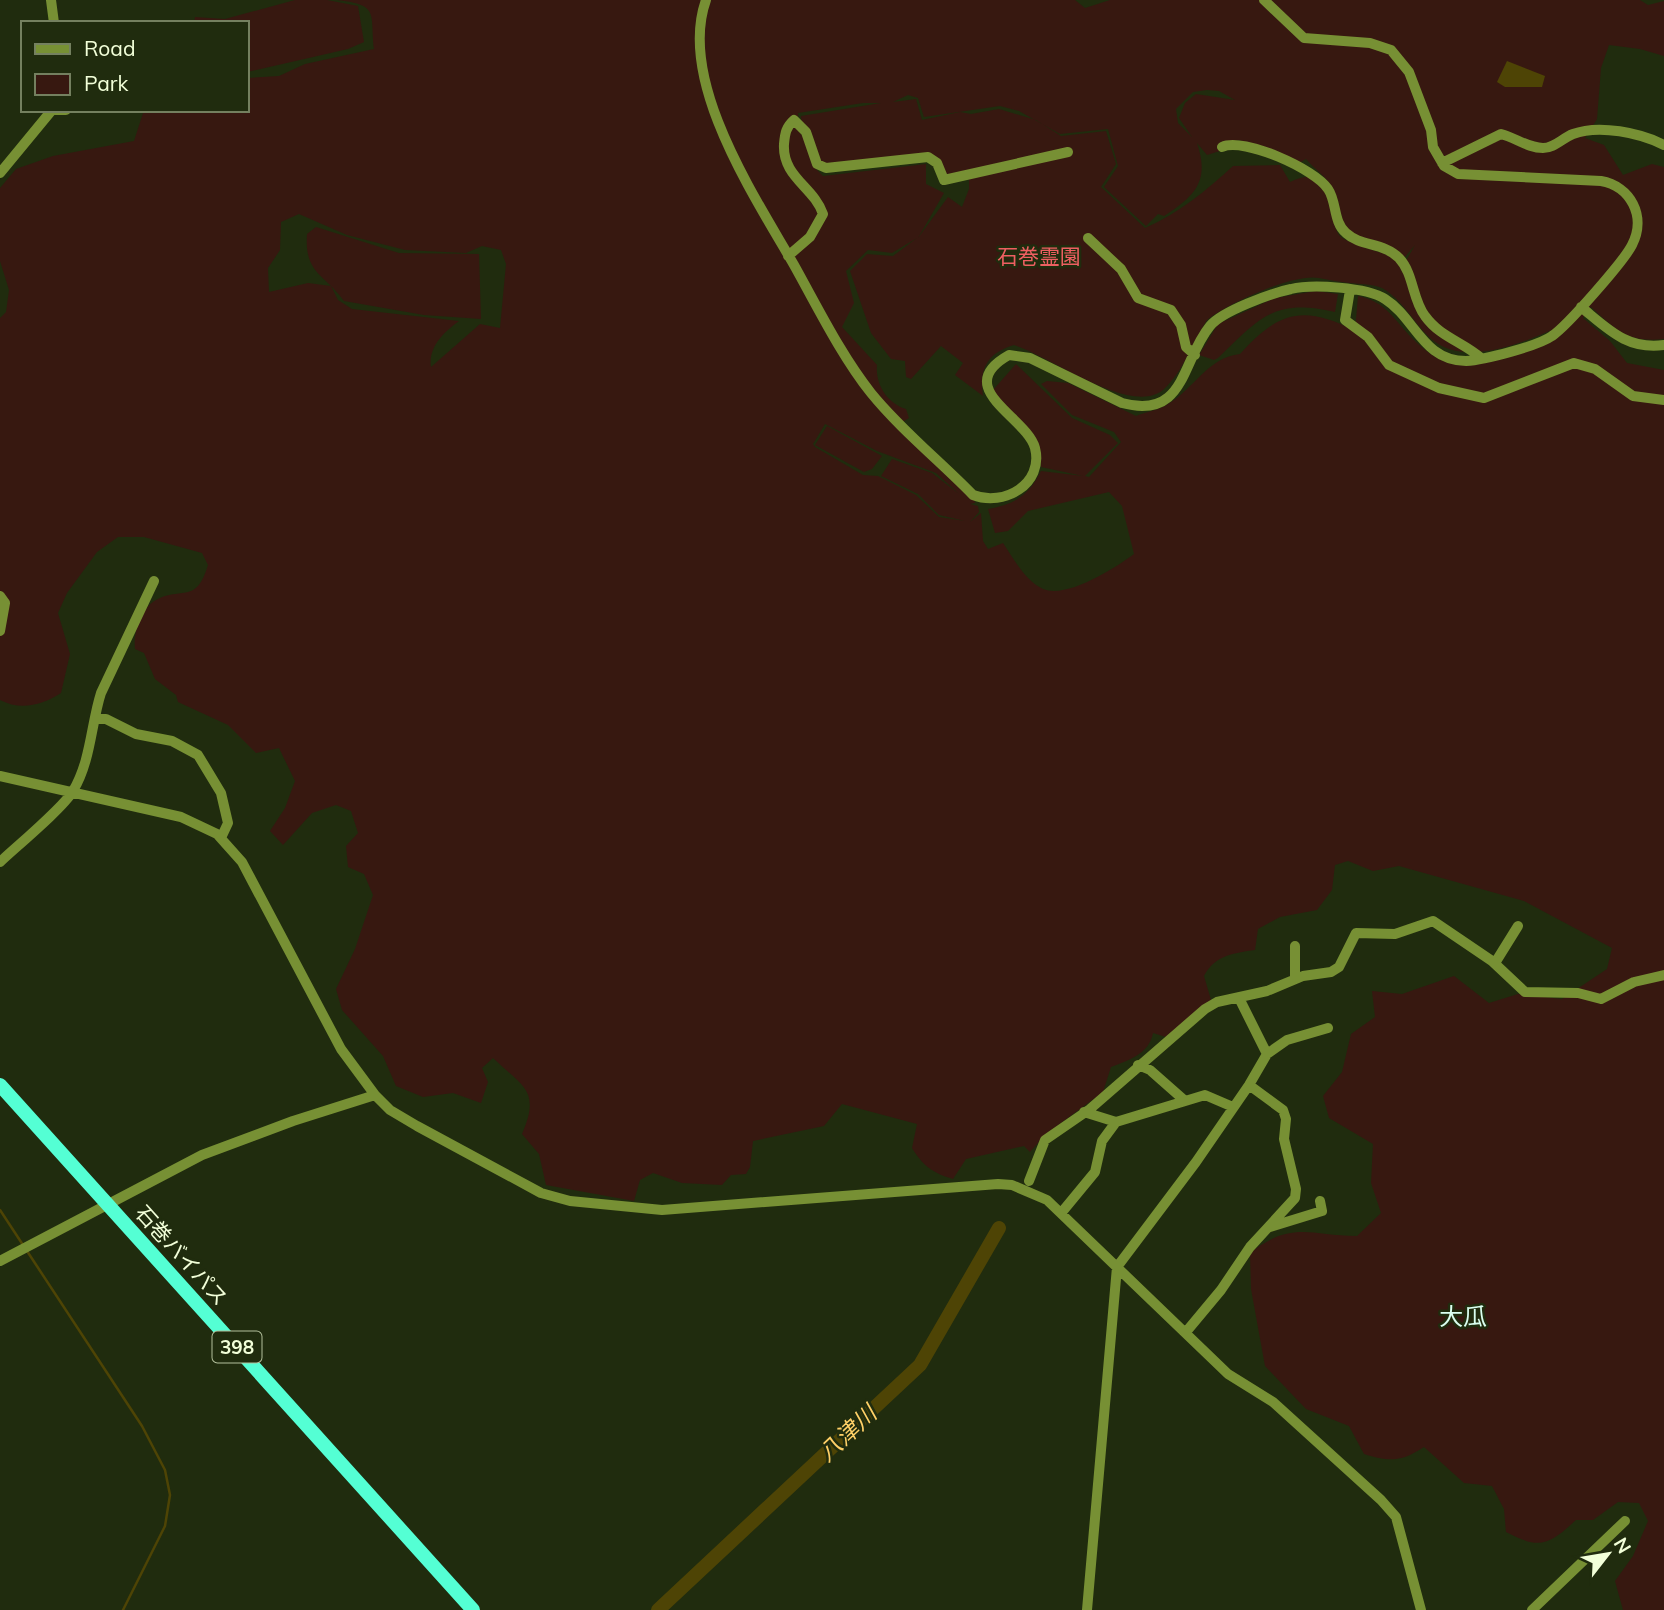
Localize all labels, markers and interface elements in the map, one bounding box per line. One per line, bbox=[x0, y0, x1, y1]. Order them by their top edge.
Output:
legend bbox=[21, 21, 248, 112]
text: Road bbox=[84, 35, 135, 61]
text: Park bbox=[84, 70, 128, 96]
park label: 石巻霊園 bbox=[997, 243, 1081, 269]
street label: 石巻バイパス bbox=[130, 1200, 234, 1310]
district label: 大瓜 bbox=[1439, 1301, 1487, 1331]
road number: 398 bbox=[212, 1331, 262, 1362]
water label: 八津川 bbox=[812, 1397, 884, 1467]
north arrow bbox=[1573, 1519, 1643, 1589]
text: N bbox=[1609, 1533, 1637, 1558]

